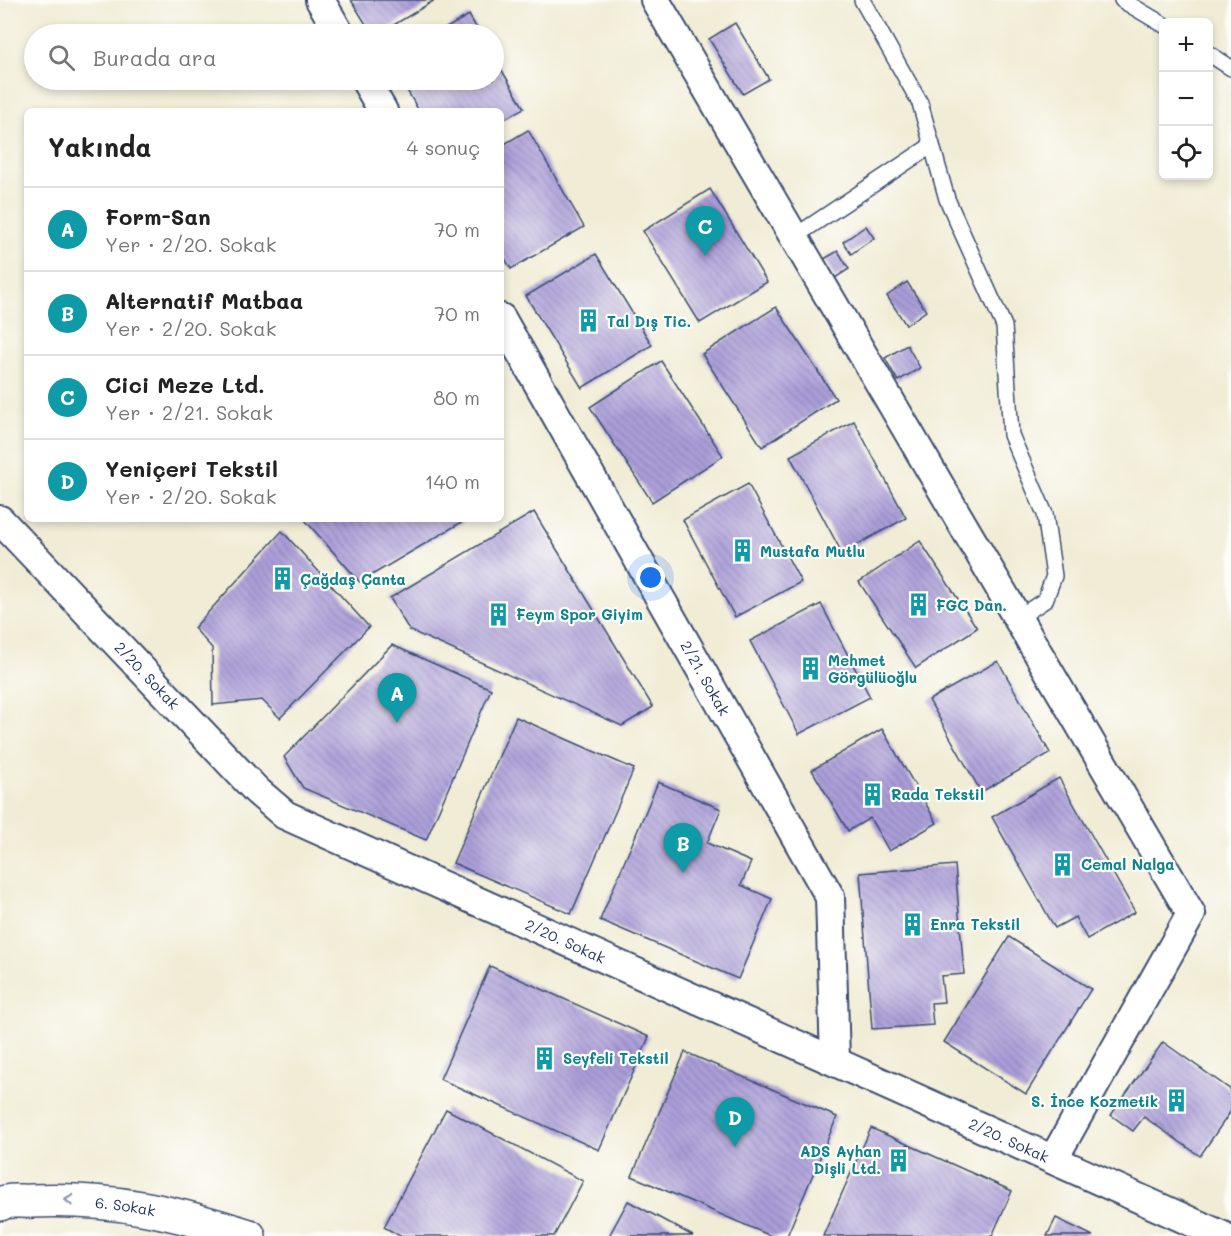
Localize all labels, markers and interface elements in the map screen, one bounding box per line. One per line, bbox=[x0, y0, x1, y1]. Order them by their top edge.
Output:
map controls bbox=[1159, 18, 1213, 180]
button: + bbox=[1159, 18, 1213, 72]
search box bbox=[24, 24, 504, 90]
icon: search bbox=[45, 41, 78, 74]
text: Burada ara bbox=[93, 43, 217, 72]
button: − bbox=[1159, 72, 1213, 126]
button: locate bbox=[1159, 126, 1213, 180]
text: Yakında bbox=[48, 130, 151, 164]
text: 4 sonuç bbox=[407, 134, 480, 160]
text: Form-San bbox=[105, 202, 211, 231]
pin: C bbox=[686, 206, 724, 256]
text: A bbox=[61, 216, 74, 242]
text: 70 m bbox=[434, 216, 480, 242]
text: Yer · 2/20. Sokak bbox=[105, 231, 276, 257]
text: Alternatif Matbaa bbox=[105, 286, 303, 315]
text: B bbox=[61, 300, 74, 326]
text: 70 m bbox=[434, 300, 480, 326]
building icon: Tal Dış Tic. bbox=[576, 308, 602, 334]
place label: Tal Dış Tic. bbox=[607, 311, 691, 332]
text: Yer · 2/20. Sokak bbox=[105, 315, 276, 341]
text: Cici Meze Ltd. bbox=[105, 370, 265, 399]
text: C bbox=[60, 384, 75, 410]
text: 80 m bbox=[433, 384, 480, 410]
text: Yer · 2/21. Sokak bbox=[105, 399, 273, 425]
text: Yeniçeri Tekstil bbox=[105, 454, 278, 483]
text: D bbox=[60, 468, 75, 494]
text: 140 m bbox=[425, 468, 480, 494]
text: Yer · 2/20. Sokak bbox=[105, 483, 276, 509]
building icon: Mustafa Mutlu bbox=[729, 538, 755, 564]
place label: Mustafa Mutlu bbox=[760, 541, 865, 561]
your location bbox=[636, 563, 665, 592]
building icon: Çağdaş Çanta bbox=[269, 566, 295, 592]
place label: Çağdaş Çanta bbox=[300, 569, 406, 590]
building icon: FGC Dan. bbox=[905, 592, 931, 618]
place label: FGC Dan. bbox=[936, 595, 1007, 615]
building icon: Feym Spor Giyim bbox=[485, 601, 511, 627]
place label: Feym Spor Giyim bbox=[516, 604, 643, 624]
street label: 2/20. Sokak bbox=[110, 637, 184, 713]
street label: 2/21. Sokak bbox=[676, 637, 735, 719]
place label: Mehmet Görgülüoğlu bbox=[828, 650, 917, 687]
building icon: Mehmet Görgülüoğlu bbox=[797, 656, 823, 682]
pin: A bbox=[378, 674, 416, 723]
building icon: Rada Tekstil bbox=[860, 781, 886, 807]
place label: Rada Tekstil bbox=[891, 784, 984, 804]
pin: B bbox=[664, 824, 702, 873]
building icon: Cemal Nalga bbox=[1050, 851, 1076, 877]
place label: Cemal Nalga bbox=[1081, 854, 1174, 874]
building icon: Enra Tekstil bbox=[899, 911, 925, 937]
street label: 2/20. Sokak bbox=[522, 914, 609, 968]
place label: Enra Tekstil bbox=[930, 914, 1020, 934]
building icon: Seyfeli Tekstil bbox=[532, 1045, 558, 1071]
place label: Seyfeli Tekstil bbox=[563, 1048, 669, 1068]
building icon: S. İnce Kozmetik bbox=[1163, 1088, 1189, 1114]
place label: S. İnce Kozmetik bbox=[1031, 1091, 1158, 1111]
pin: D bbox=[716, 1098, 754, 1147]
street label: 2/20. Sokak bbox=[966, 1113, 1052, 1167]
place label: ADS Ayhan Dişli Ltd. bbox=[800, 1141, 881, 1179]
building icon: ADS Ayhan Dişli Ltd. bbox=[886, 1147, 912, 1173]
street label: 6. Sokak bbox=[94, 1192, 157, 1220]
one-way arrow bbox=[64, 1193, 73, 1206]

